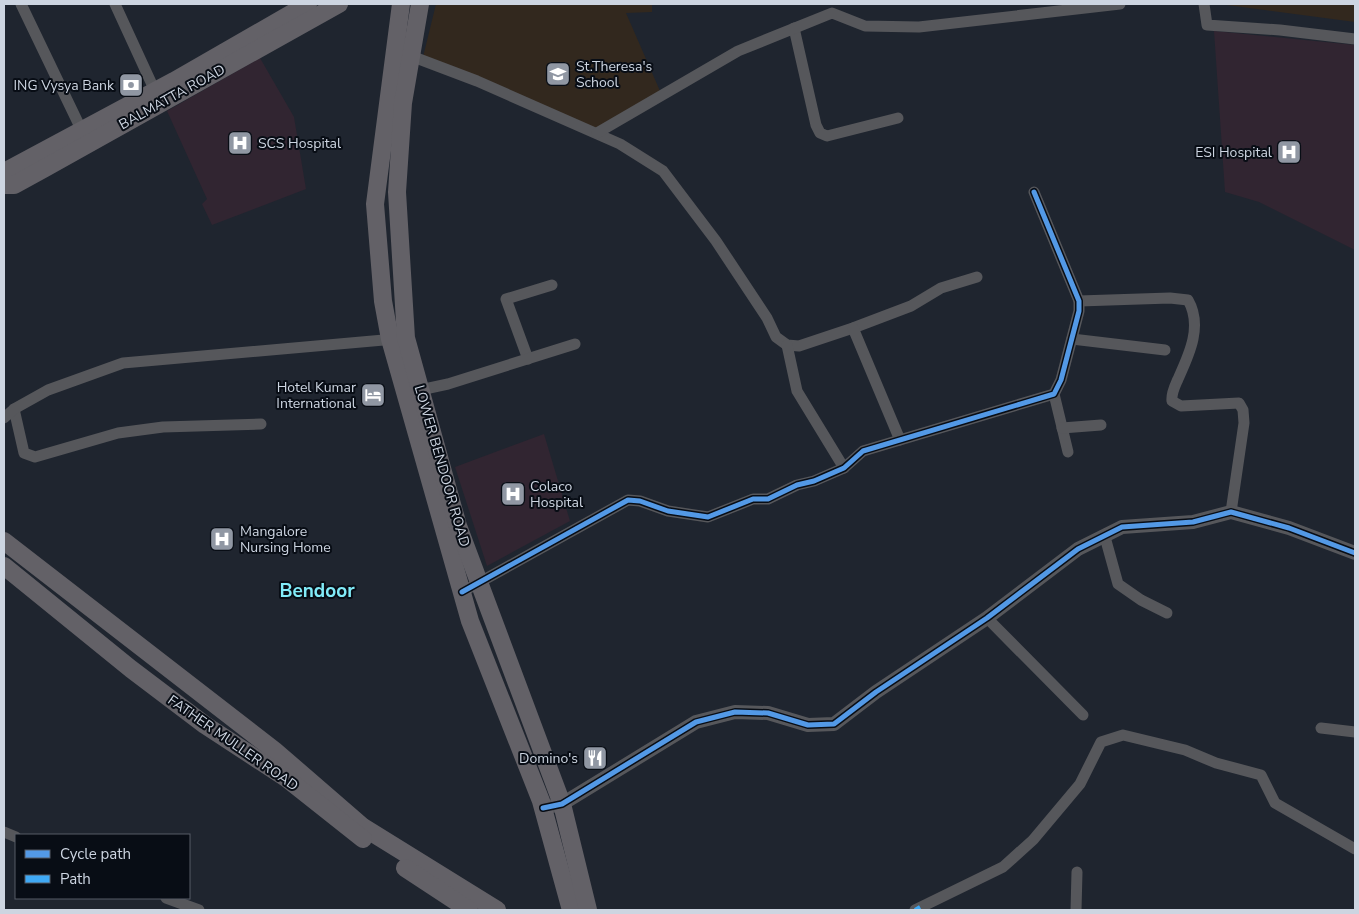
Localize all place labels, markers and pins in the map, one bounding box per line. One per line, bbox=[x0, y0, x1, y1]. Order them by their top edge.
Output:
place label: St.Theresa's School bbox=[576, 57, 652, 92]
school or university icon: St.Theresa's School bbox=[545, 61, 571, 87]
bank icon: ING Vysya Bank bbox=[118, 72, 144, 98]
place label: ING Vysya Bank bbox=[13, 76, 115, 95]
hospital icon: SCS Hospital bbox=[227, 130, 253, 156]
place label: SCS Hospital bbox=[258, 134, 342, 153]
hospital icon: ESI Hospital bbox=[1276, 139, 1302, 165]
place label: ESI Hospital bbox=[1195, 143, 1273, 162]
place label: Hotel Kumar International bbox=[276, 378, 357, 413]
hotel icon: Hotel Kumar International bbox=[360, 382, 386, 408]
place label: Colaco Hospital bbox=[530, 477, 584, 512]
hospital icon: Colaco Hospital bbox=[500, 481, 526, 507]
place label: Mangalore Nursing Home bbox=[240, 522, 331, 557]
hospital icon: Mangalore Nursing Home bbox=[209, 526, 235, 552]
restaurant icon: Domino's bbox=[582, 745, 608, 771]
place label: Domino's bbox=[519, 749, 578, 768]

